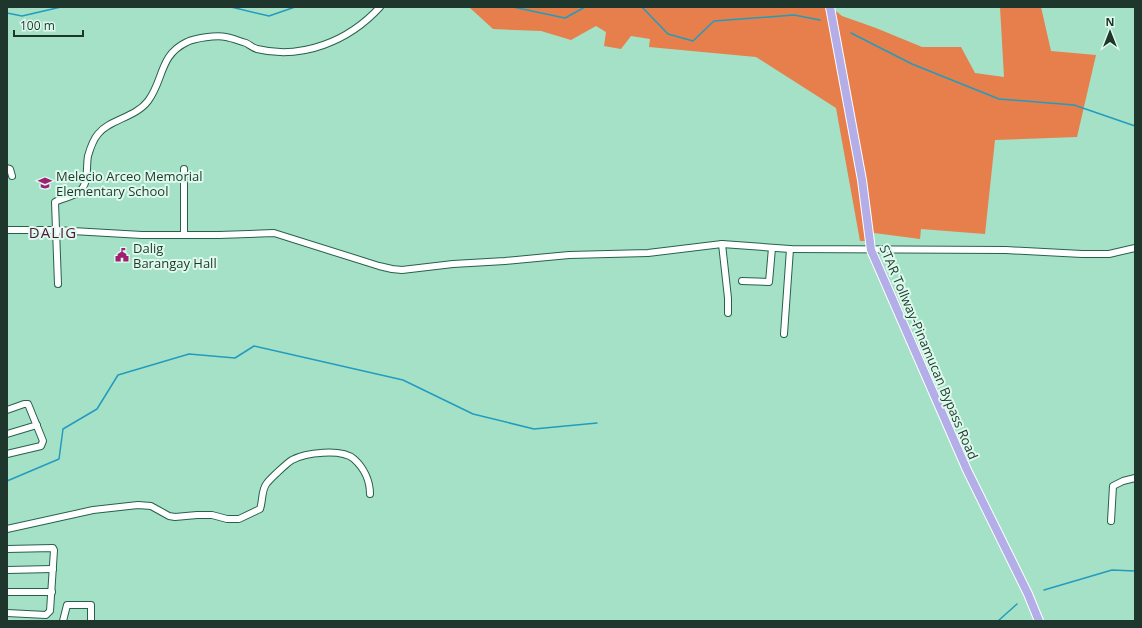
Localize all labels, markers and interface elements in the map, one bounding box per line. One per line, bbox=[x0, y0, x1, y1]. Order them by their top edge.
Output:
scale bar bbox=[14, 12, 83, 38]
north arrow bbox=[1090, 12, 1130, 52]
text: N bbox=[1106, 14, 1114, 29]
text: 100 m bbox=[20, 17, 55, 34]
place label: Melecio Arceo Memorial Elementary School bbox=[56, 167, 203, 200]
school or university icon: Melecio Arceo Memorial Elementary School bbox=[37, 175, 53, 191]
district label: DALIG bbox=[29, 222, 77, 242]
place label: Dalig Barangay Hall bbox=[133, 239, 217, 272]
street label: STAR Tollway-Pinamucan Bypass Road bbox=[876, 242, 982, 462]
public building icon: Dalig Barangay Hall bbox=[114, 247, 130, 263]

